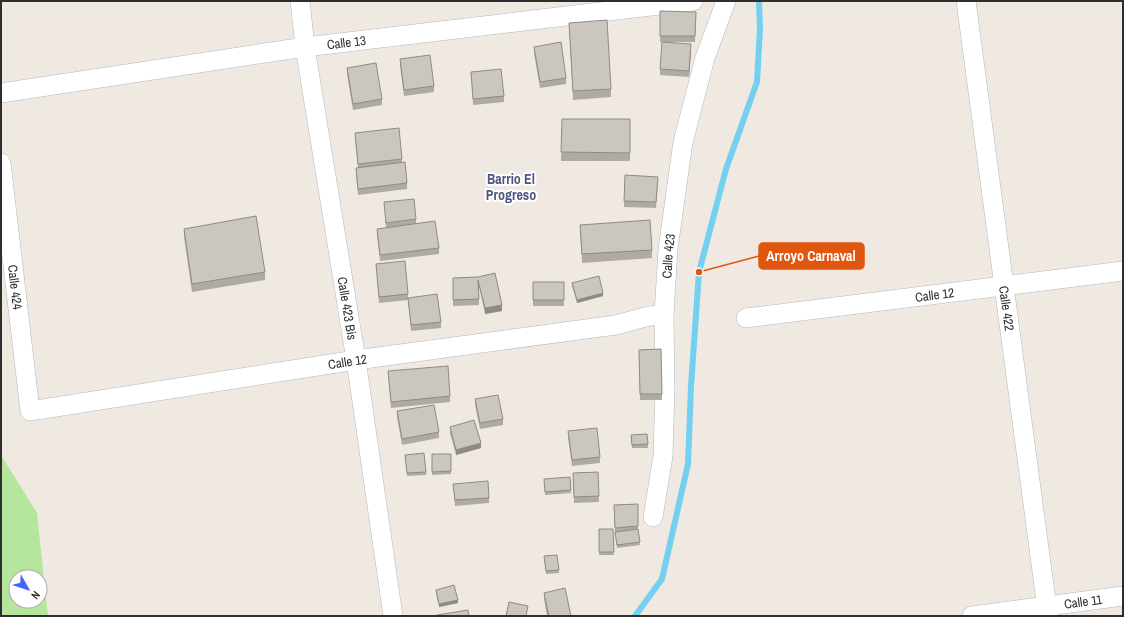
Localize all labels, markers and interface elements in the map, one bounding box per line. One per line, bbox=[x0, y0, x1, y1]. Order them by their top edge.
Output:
street label: Calle 13 bbox=[326, 31, 367, 53]
district label: Barrio El Progreso bbox=[486, 170, 536, 204]
street label: Calle 423 bbox=[658, 232, 679, 279]
callout: Arroyo Carnaval bbox=[759, 243, 864, 269]
text: Arroyo Carnaval bbox=[766, 247, 856, 265]
street label: Calle 424 bbox=[4, 264, 27, 311]
street label: Calle 423 Bis bbox=[334, 276, 361, 341]
street label: Calle 12 bbox=[914, 284, 955, 305]
street label: Calle 422 bbox=[996, 285, 1018, 332]
street label: Calle 12 bbox=[327, 350, 368, 373]
north arrow bbox=[8, 569, 48, 609]
text: N bbox=[28, 588, 43, 602]
street label: Calle 11 bbox=[1063, 590, 1103, 612]

